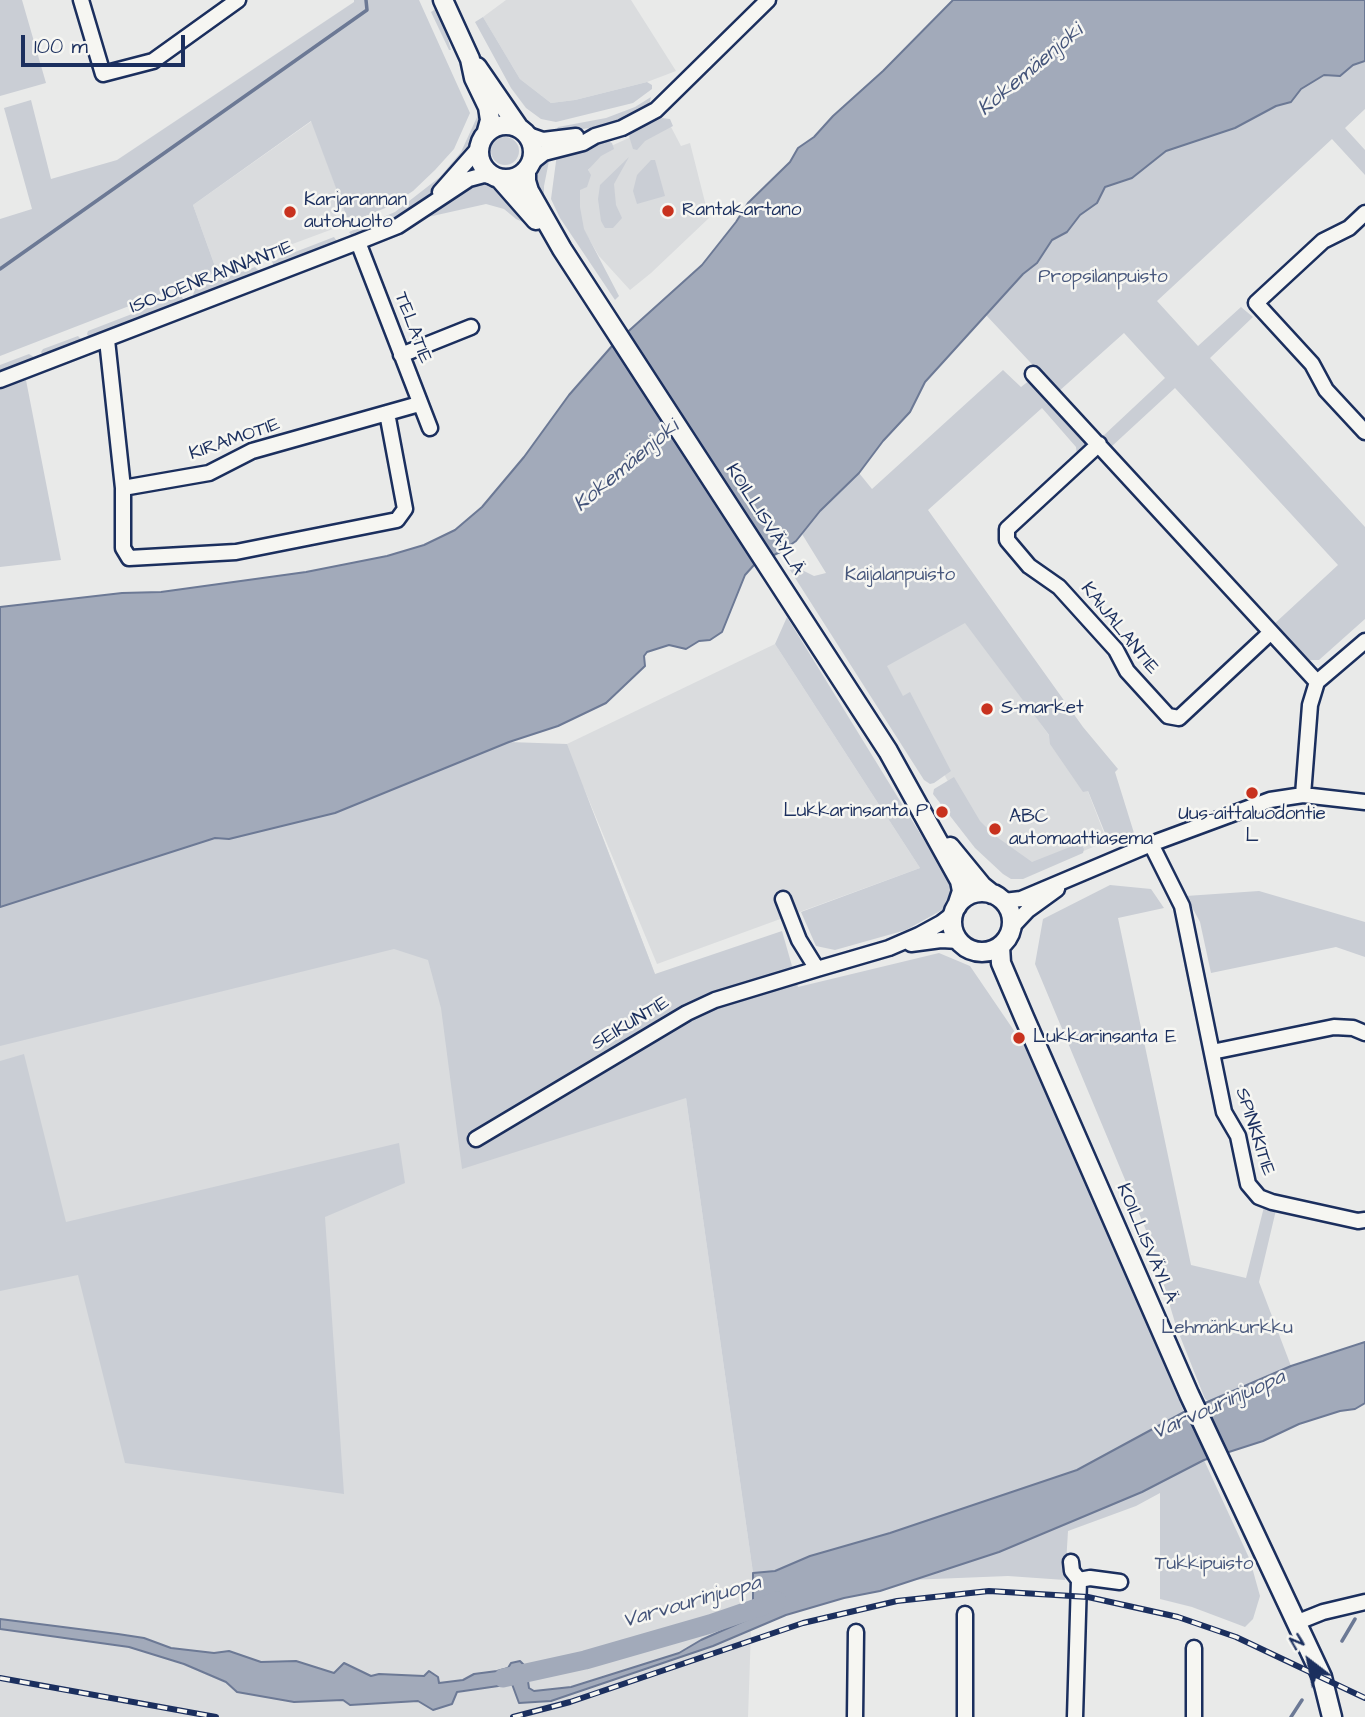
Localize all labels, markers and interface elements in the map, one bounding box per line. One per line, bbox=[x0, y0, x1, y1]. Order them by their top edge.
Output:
water label: Kokemäenjoki bbox=[973, 20, 1089, 122]
scale bar bbox=[24, 21, 189, 65]
text: 100 m bbox=[34, 32, 88, 61]
place label: Karjarannan autohuolto bbox=[304, 190, 407, 234]
place label: Rantakartano bbox=[682, 200, 801, 222]
marker: Rantakartano bbox=[660, 203, 676, 219]
marker: Karjarannan autohuolto bbox=[282, 204, 298, 220]
street label: ISOJOENRANNANTIE bbox=[127, 236, 297, 320]
park label: Propsilanpuisto bbox=[1038, 267, 1168, 289]
street label: TELATIE bbox=[388, 289, 436, 367]
street label: KIRAMOTIE bbox=[187, 414, 283, 466]
water label: Kokemäenjoki bbox=[569, 416, 685, 518]
street label: KOILLISVÄYLÄ bbox=[720, 460, 808, 580]
park label: Kaijalanpuisto bbox=[845, 565, 955, 587]
street label: KAIJALANTIE bbox=[1075, 578, 1163, 680]
place label: S-market bbox=[1001, 698, 1084, 720]
marker: S-market bbox=[979, 701, 995, 717]
marker: Uus-aittaluodontie L bbox=[1244, 785, 1260, 801]
place label: Lukkarinsanta P bbox=[784, 801, 928, 823]
marker: Lukkarinsanta P bbox=[934, 804, 950, 820]
place label: Uus-aittaluodontie L bbox=[1178, 804, 1326, 848]
place label: ABC automaattiasema bbox=[1009, 807, 1153, 851]
marker: ABC automaattiasema bbox=[987, 821, 1003, 837]
street label: SEIKUNTIE bbox=[588, 992, 674, 1056]
place label: Lukkarinsanta E bbox=[1033, 1027, 1177, 1049]
marker: Lukkarinsanta E bbox=[1011, 1030, 1027, 1046]
street label: SPINKKITIE bbox=[1229, 1085, 1279, 1179]
street label: KOILLISVÄYLÄ bbox=[1110, 1181, 1182, 1307]
park label: Lehmänkurkku bbox=[1161, 1318, 1293, 1340]
water label: Varvourinjuopa bbox=[1149, 1365, 1289, 1447]
park label: Tukkipuisto bbox=[1155, 1554, 1253, 1576]
water label: Varvourinjuopa bbox=[620, 1571, 764, 1635]
north arrow bbox=[1274, 1626, 1344, 1696]
text: N bbox=[1285, 1628, 1310, 1657]

